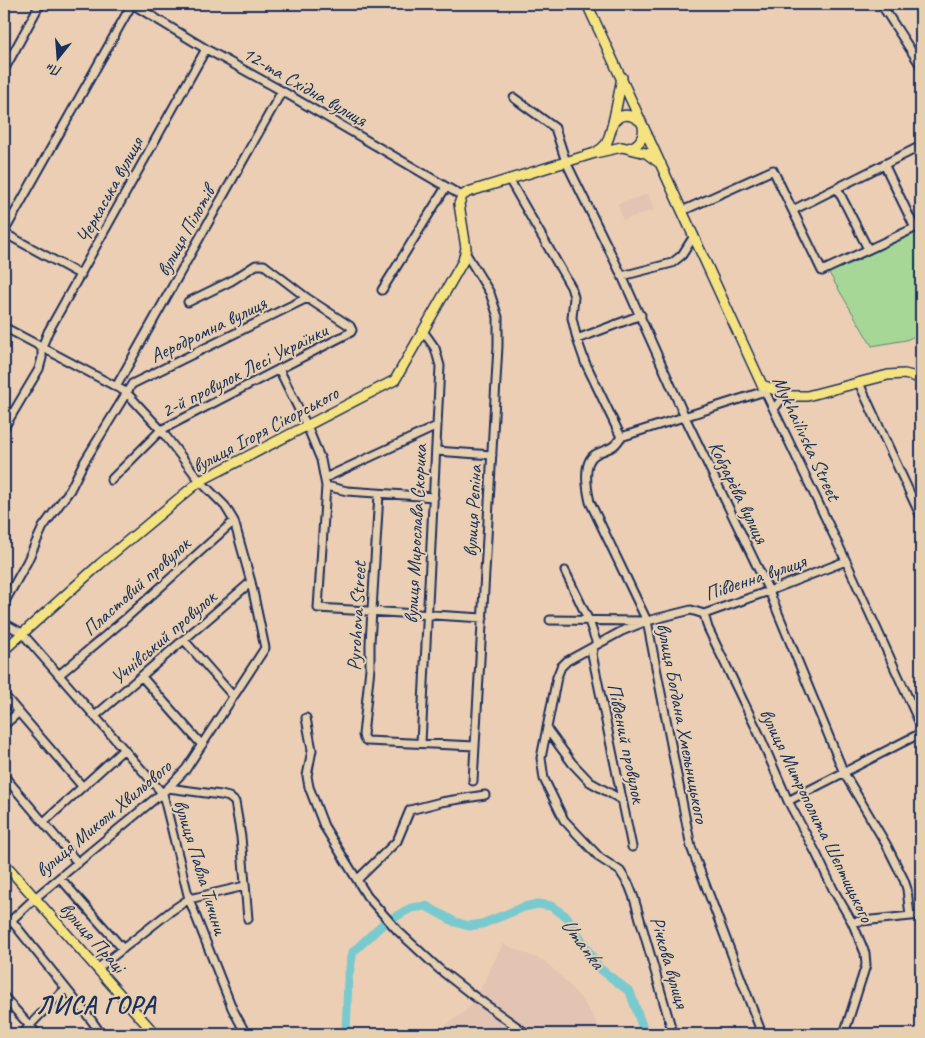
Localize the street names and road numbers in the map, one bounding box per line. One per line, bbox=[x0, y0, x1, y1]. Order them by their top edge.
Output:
street label: 12-та Східна вулиця bbox=[238, 41, 372, 133]
street label: Черкаська вулиця bbox=[70, 131, 150, 248]
street label: вулиця Пілотів bbox=[151, 178, 223, 281]
street label: Аеродромна вулиця bbox=[146, 290, 271, 368]
street label: 2-й провулок Лесі Українки bbox=[157, 317, 333, 423]
street label: Mykhailivska Street bbox=[767, 372, 847, 507]
street label: вулиця Ігоря Сікорського bbox=[188, 380, 343, 479]
street label: Кобзарèва вулиця bbox=[703, 437, 774, 548]
street label: вулиця Мирослава Скорика bbox=[398, 442, 433, 624]
street label: вулиця Рєпіна bbox=[458, 463, 487, 558]
street label: Пластовий провулок bbox=[77, 530, 197, 641]
street label: Південна вулиця bbox=[701, 548, 811, 606]
street label: Pyrohova Street bbox=[341, 558, 372, 671]
street label: Учнівський провулок bbox=[106, 584, 222, 690]
street label: вулиця Богдана Хмельницького bbox=[651, 621, 714, 826]
street label: Південий провулок bbox=[602, 681, 652, 807]
street label: вулиця Митрополита Шептицького bbox=[754, 704, 880, 927]
street label: вулиця Миколи Хвильового bbox=[30, 753, 177, 883]
street label: вулиця Павла Тичини bbox=[168, 796, 233, 939]
street label: вулиця Праці bbox=[54, 897, 133, 980]
street label: Річкова вулиця bbox=[645, 914, 695, 1012]

